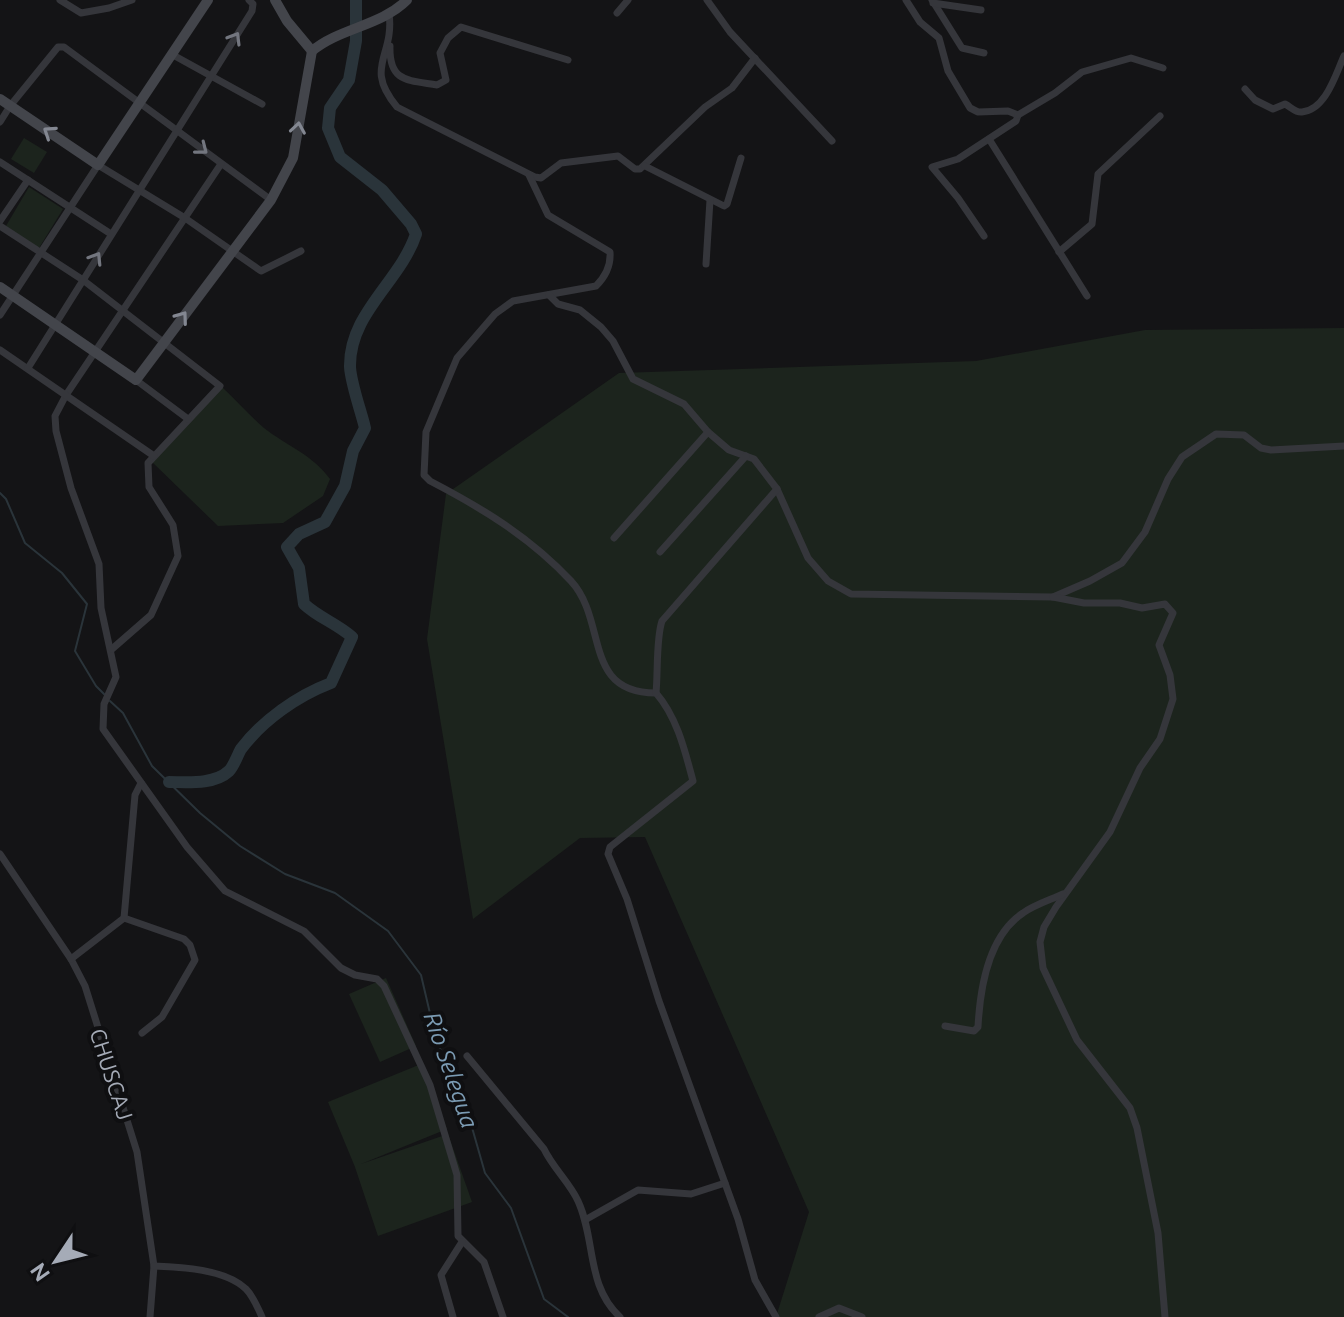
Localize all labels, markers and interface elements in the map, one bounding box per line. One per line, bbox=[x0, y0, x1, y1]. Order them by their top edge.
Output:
one-way arrow bbox=[226, 33, 241, 47]
one-way arrow bbox=[288, 121, 305, 135]
one-way arrow bbox=[43, 127, 58, 142]
one-way arrow bbox=[193, 139, 207, 154]
one-way arrow bbox=[87, 252, 102, 267]
one-way arrow bbox=[172, 312, 186, 326]
water label: Río Selegua bbox=[419, 1008, 483, 1132]
street label: CHUSCAJ bbox=[85, 1025, 139, 1123]
north arrow bbox=[16, 1221, 96, 1301]
text: N bbox=[24, 1259, 54, 1287]

